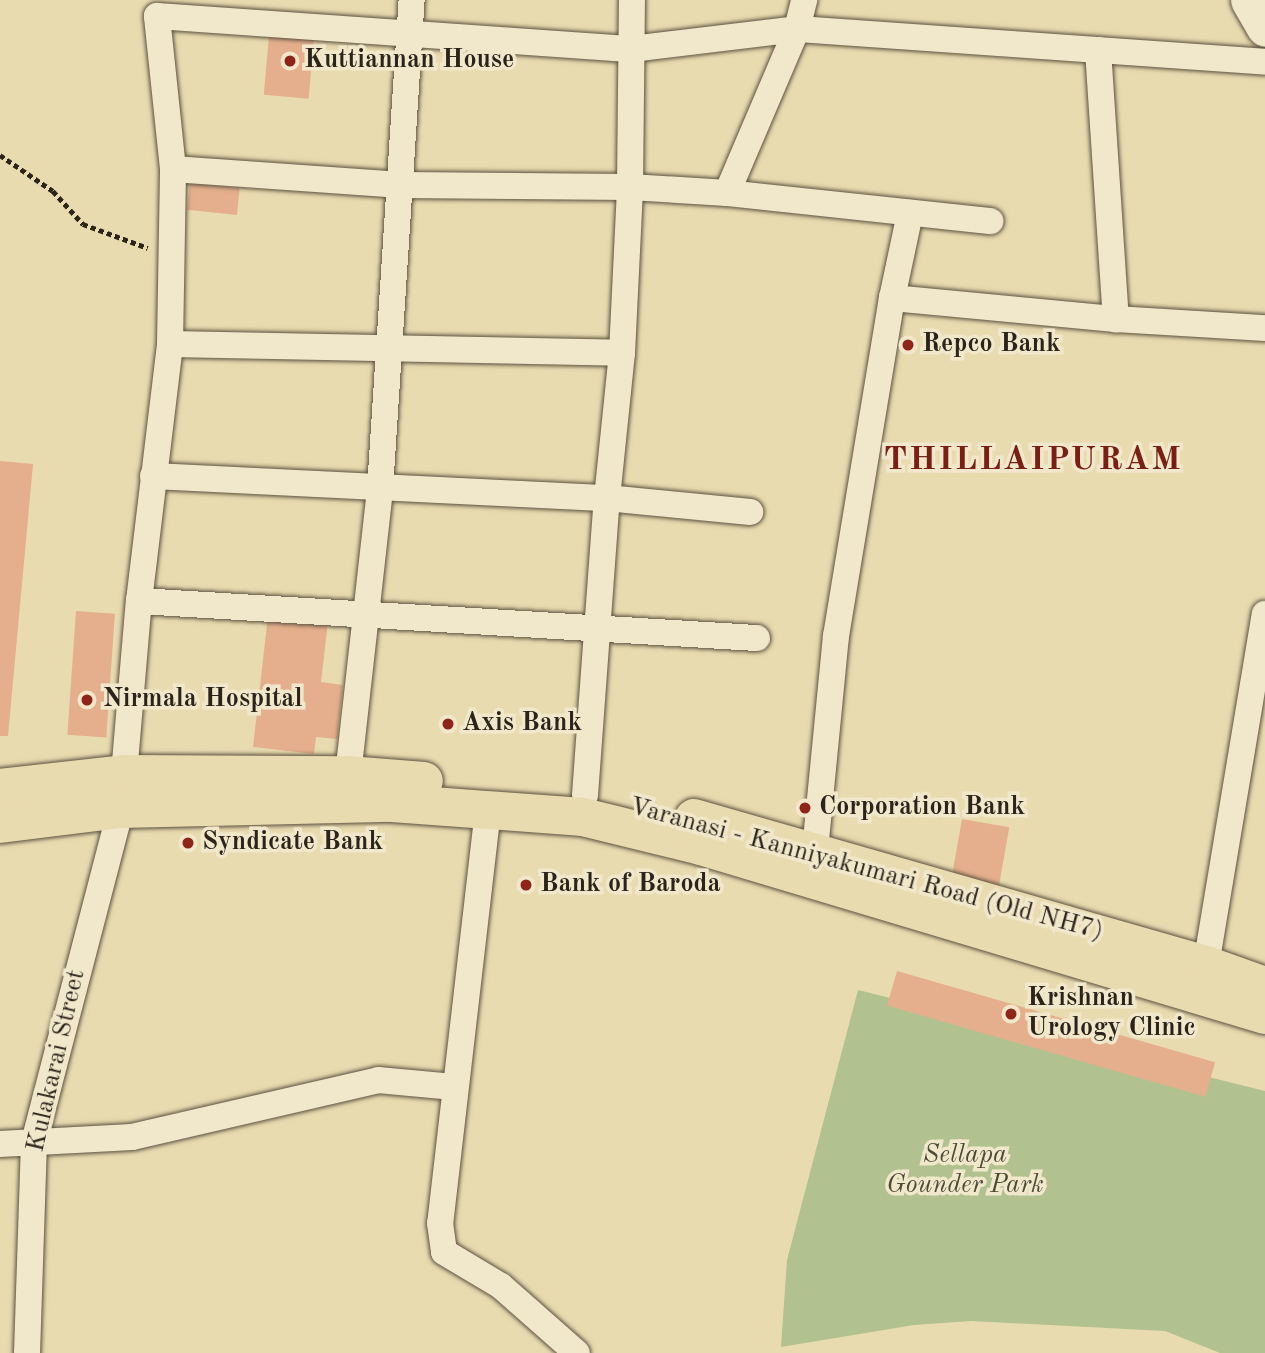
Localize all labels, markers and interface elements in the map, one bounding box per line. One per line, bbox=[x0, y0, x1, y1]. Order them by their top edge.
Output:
place label: Kuttiannan House bbox=[304, 45, 514, 77]
marker: Kuttiannan House bbox=[282, 53, 298, 69]
place label: Repco Bank bbox=[922, 329, 1061, 361]
marker: Repco Bank bbox=[900, 337, 916, 353]
district label: THILLAIPURAM bbox=[885, 441, 1181, 481]
place label: Nirmala Hospital bbox=[103, 684, 303, 716]
marker: Nirmala Hospital bbox=[77, 690, 97, 710]
place label: Axis Bank bbox=[462, 708, 582, 740]
marker: Axis Bank bbox=[440, 716, 456, 732]
street label: Varanasi - Kanniyakumari Road (Old NH7) bbox=[626, 792, 1106, 948]
place label: Corporation Bank bbox=[819, 792, 1025, 824]
marker: Corporation Bank bbox=[797, 800, 813, 816]
place label: Syndicate Bank bbox=[202, 827, 383, 859]
marker: Syndicate Bank bbox=[180, 835, 196, 851]
place label: Bank of Baroda bbox=[540, 869, 721, 901]
marker: Bank of Baroda bbox=[518, 877, 534, 893]
street label: Kulakarai Street bbox=[21, 967, 93, 1155]
place label: Krishnan Urology Clinic bbox=[1027, 983, 1196, 1044]
marker: Krishnan Urology Clinic bbox=[1001, 1004, 1021, 1024]
park label: Sellapa Gounder Park bbox=[886, 1140, 1044, 1202]

